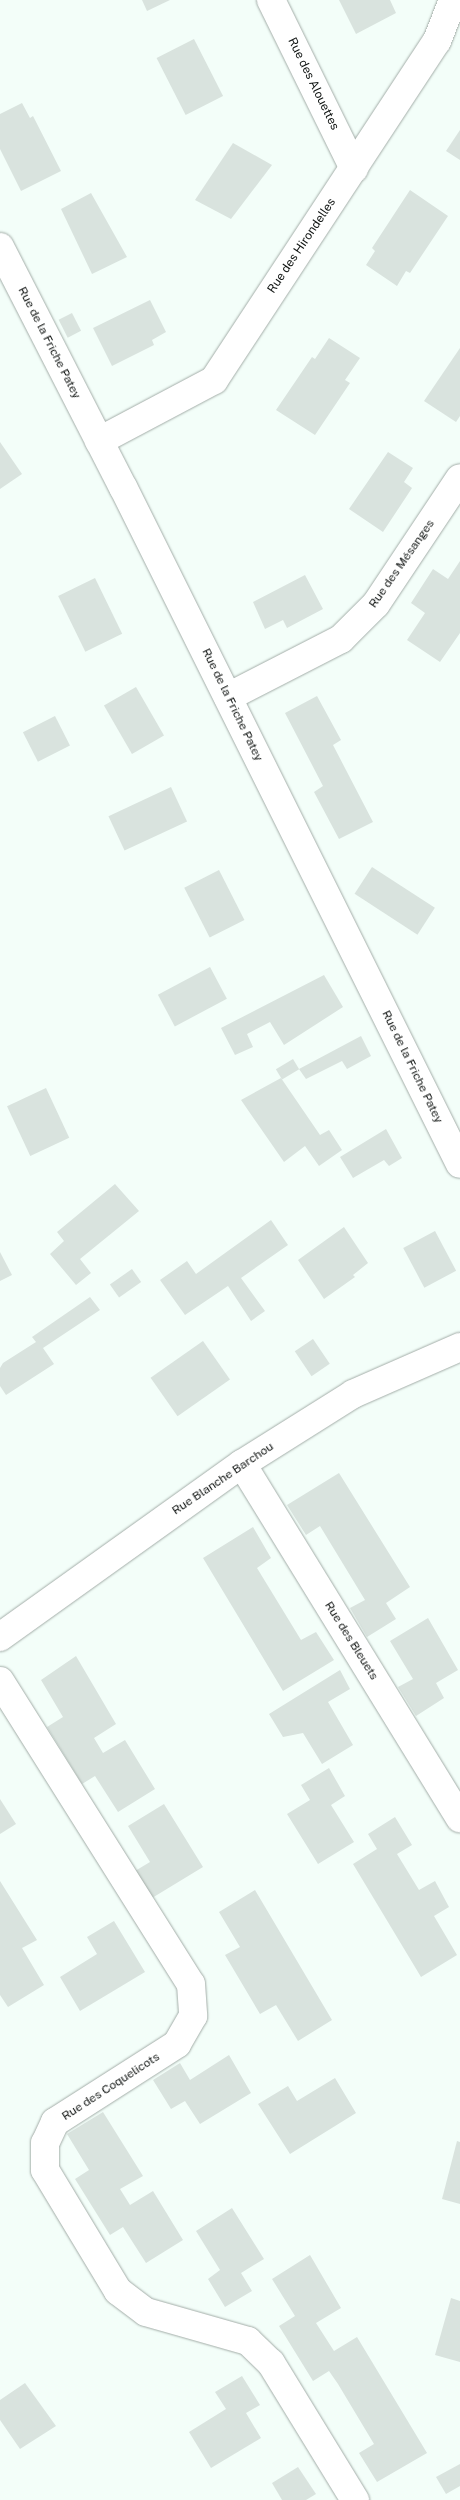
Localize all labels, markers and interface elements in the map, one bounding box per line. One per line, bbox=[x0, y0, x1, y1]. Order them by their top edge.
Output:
street label: Rue des Alouettes bbox=[284, 35, 342, 133]
street label: Rue des Hirondelles bbox=[265, 196, 339, 296]
street label: Rue de la Friche Patey bbox=[14, 284, 84, 402]
street label: Rue des Mésanges bbox=[366, 517, 438, 611]
street label: Rue de la Friche Patey bbox=[198, 646, 266, 764]
street label: Rue de la Friche Patey bbox=[378, 1008, 446, 1126]
street label: Rue Blanche Barchou bbox=[170, 1440, 276, 1518]
street label: Rue des Bleuets bbox=[321, 1599, 381, 1683]
street label: Rue des Coquelicots bbox=[59, 2050, 163, 2124]

